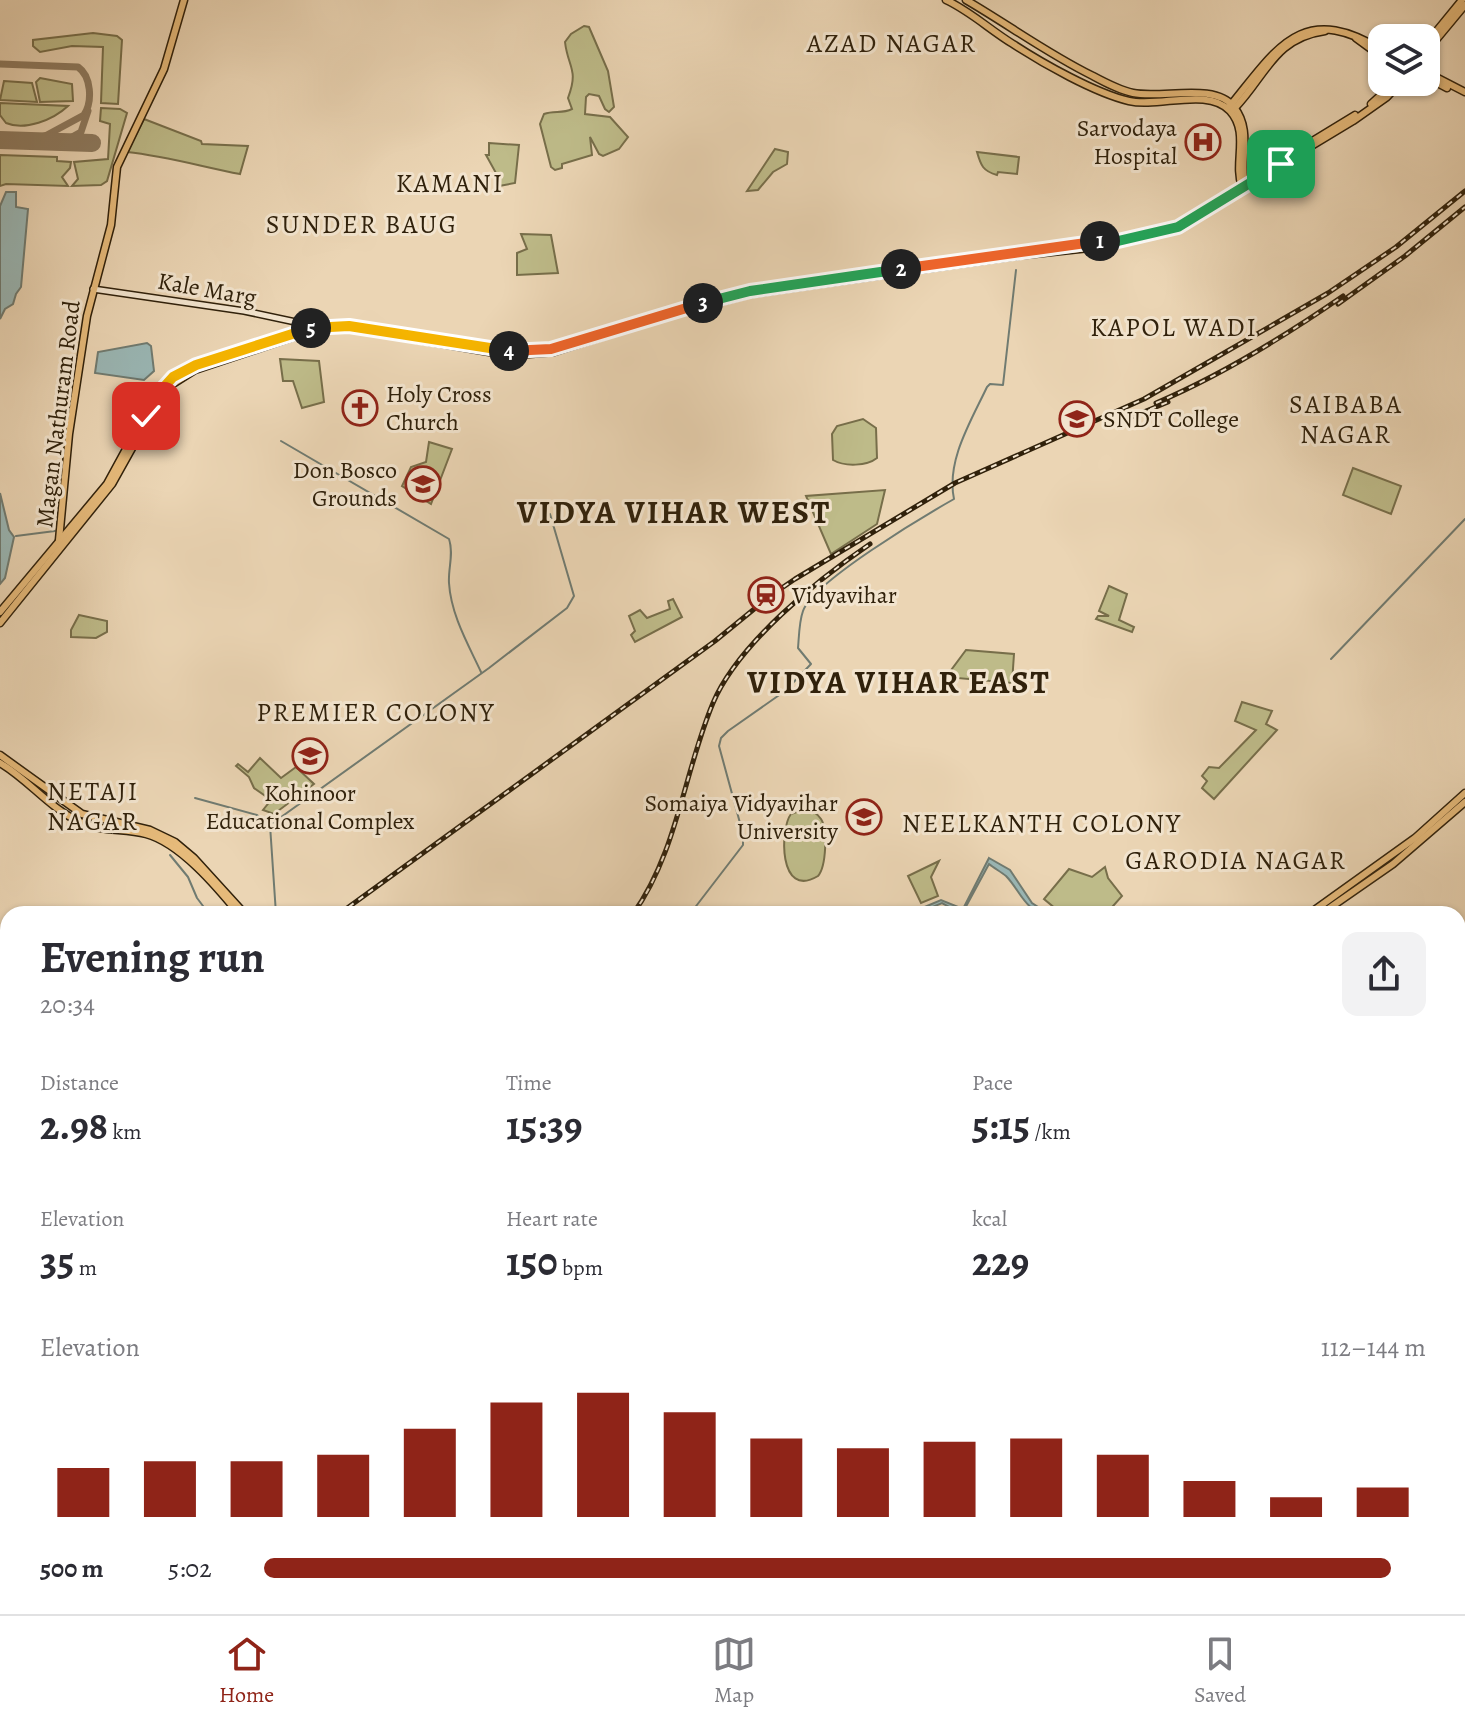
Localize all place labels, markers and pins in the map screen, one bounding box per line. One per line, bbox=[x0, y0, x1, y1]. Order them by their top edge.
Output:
place label: Sarvodaya Hospital bbox=[1077, 112, 1178, 172]
hospital icon: Sarvodaya Hospital bbox=[1184, 123, 1222, 161]
pin bbox=[1247, 130, 1315, 198]
pin: 1 bbox=[1080, 221, 1120, 261]
pin: 2 bbox=[881, 249, 921, 289]
pin: 3 bbox=[683, 283, 723, 323]
pin: 5 bbox=[291, 308, 331, 348]
pin: 4 bbox=[489, 331, 529, 371]
place label: Holy Cross Church bbox=[386, 378, 492, 438]
pin bbox=[112, 382, 180, 450]
church icon: Holy Cross Church bbox=[341, 389, 379, 427]
school or university icon: SNDT College bbox=[1058, 400, 1096, 438]
place label: SNDT College bbox=[1103, 403, 1239, 435]
place label: Don Bosco Grounds bbox=[293, 454, 397, 514]
school or university icon: Don Bosco Grounds bbox=[404, 465, 442, 503]
station icon: Vidyavihar bbox=[747, 576, 785, 614]
place label: Vidyavihar bbox=[791, 579, 897, 611]
school or university icon: Kohinoor Educational Complex bbox=[291, 737, 329, 775]
place label: Kohinoor Educational Complex bbox=[206, 777, 415, 837]
place label: Somaiya Vidyavihar University bbox=[645, 787, 838, 847]
school or university icon: Somaiya Vidyavihar University bbox=[845, 798, 883, 836]

